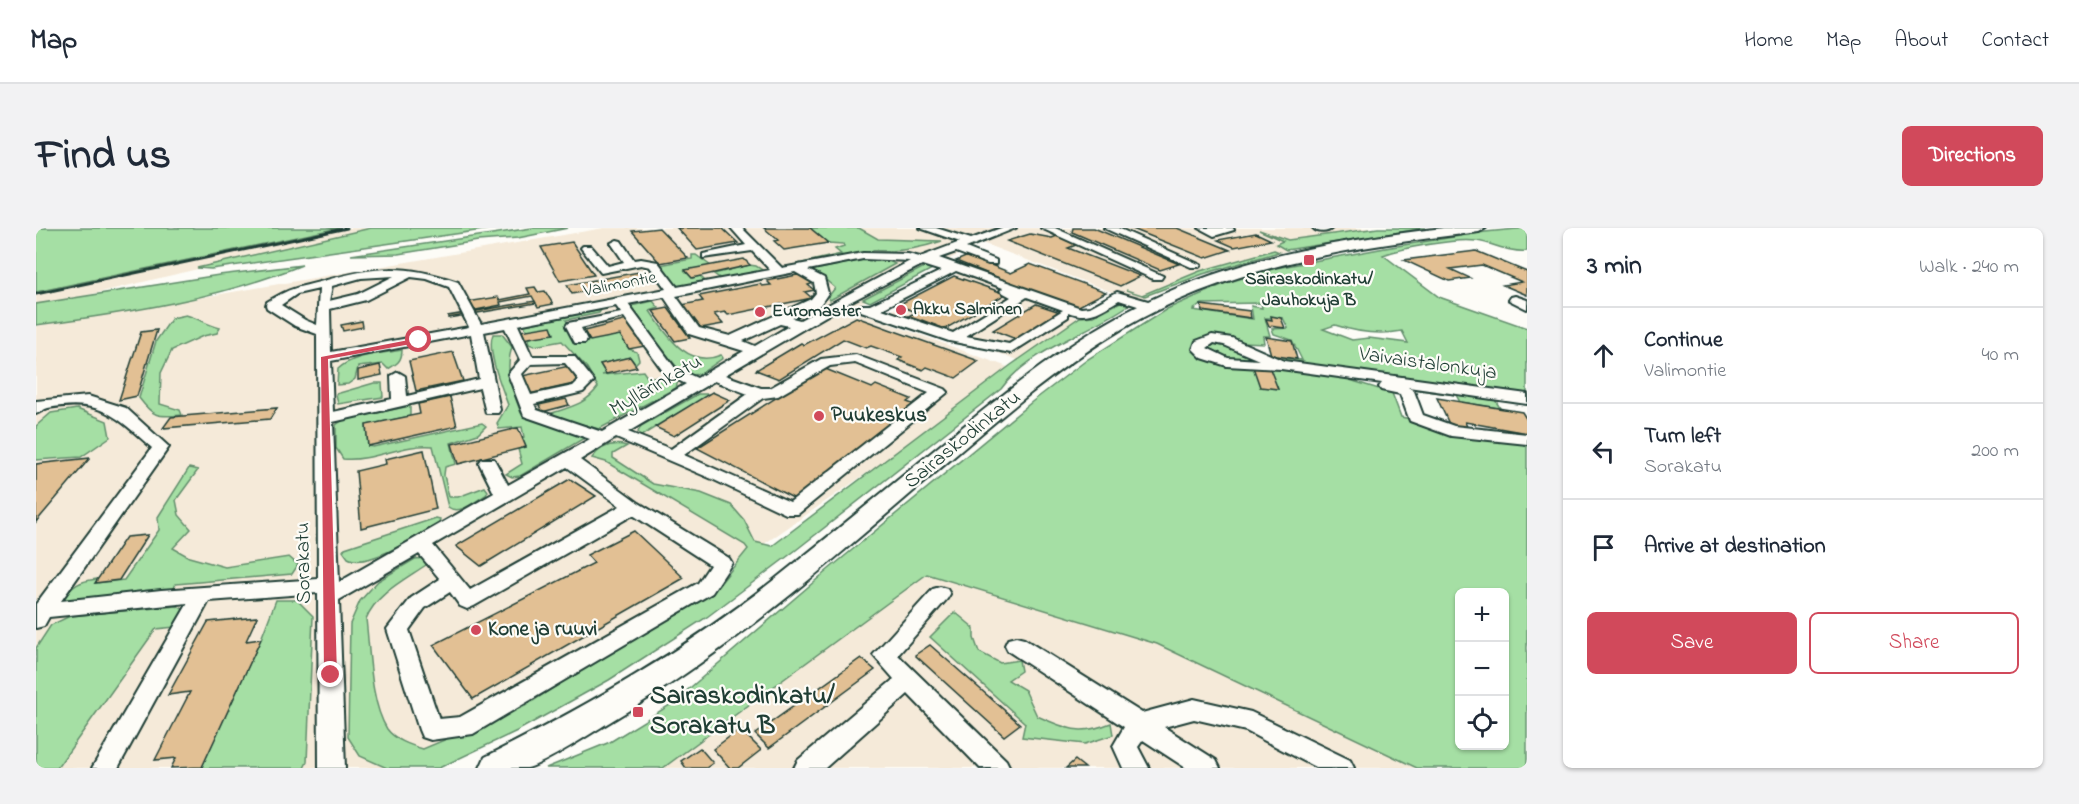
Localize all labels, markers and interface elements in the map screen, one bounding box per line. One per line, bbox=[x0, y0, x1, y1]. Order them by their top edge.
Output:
text: Map bbox=[30, 21, 77, 62]
text: Home bbox=[1744, 26, 1793, 56]
text: Map bbox=[1826, 26, 1861, 56]
text: About bbox=[1894, 26, 1948, 56]
text: Contact bbox=[1981, 26, 2049, 56]
text: Find us bbox=[36, 126, 171, 187]
button: Directions bbox=[1902, 126, 2043, 186]
text: 3 min bbox=[1587, 248, 1642, 286]
marker: Sairaskodinkatu/ Jauhokuja B bbox=[1302, 253, 1316, 267]
text: Walk · 240 m bbox=[1919, 253, 2019, 282]
street label: Valimontie bbox=[580, 265, 660, 305]
place label: Sairaskodinkatu/ Jauhokuja B bbox=[1245, 267, 1373, 314]
place label: Akku Salminen bbox=[913, 297, 1022, 323]
place label: Euromaster bbox=[772, 299, 861, 325]
marker: Akku Salminen bbox=[894, 303, 908, 317]
marker: Euromaster bbox=[753, 305, 767, 319]
text: Continue bbox=[1644, 325, 1723, 357]
route start bbox=[405, 326, 431, 352]
street label: Vaivaistalonkuja bbox=[1356, 339, 1499, 389]
icon: ahead bbox=[1587, 339, 1620, 372]
text: 40 m bbox=[1982, 341, 2019, 370]
street label: Myllärinkatu bbox=[604, 347, 709, 426]
text: Valimontie bbox=[1644, 357, 1726, 386]
street label: Sairaskodinkatu bbox=[898, 383, 1028, 497]
place label: Puukeskus bbox=[831, 401, 927, 431]
marker: Puukeskus bbox=[812, 409, 826, 423]
text: Turn left bbox=[1644, 421, 1721, 453]
icon: left bbox=[1587, 435, 1620, 468]
text: 200 m bbox=[1971, 437, 2019, 466]
text: Sorakatu bbox=[1644, 453, 1722, 482]
street label: Sorakatu bbox=[288, 522, 320, 604]
icon: arrive bbox=[1587, 531, 1620, 564]
text: Arrive at destination bbox=[1644, 531, 1826, 563]
map controls bbox=[1455, 588, 1509, 750]
button: + bbox=[1455, 588, 1509, 642]
button: Save bbox=[1587, 612, 1797, 674]
button: Share bbox=[1809, 612, 2019, 674]
place label: Kone ja ruuvi bbox=[488, 615, 597, 645]
marker: Kone ja ruuvi bbox=[469, 623, 483, 637]
button: − bbox=[1455, 642, 1509, 696]
route end bbox=[317, 661, 343, 687]
place label: Sairaskodinkatu/ Sorakatu B bbox=[650, 678, 836, 746]
button: locate bbox=[1455, 696, 1509, 750]
marker: Sairaskodinkatu/ Sorakatu B bbox=[631, 705, 645, 719]

